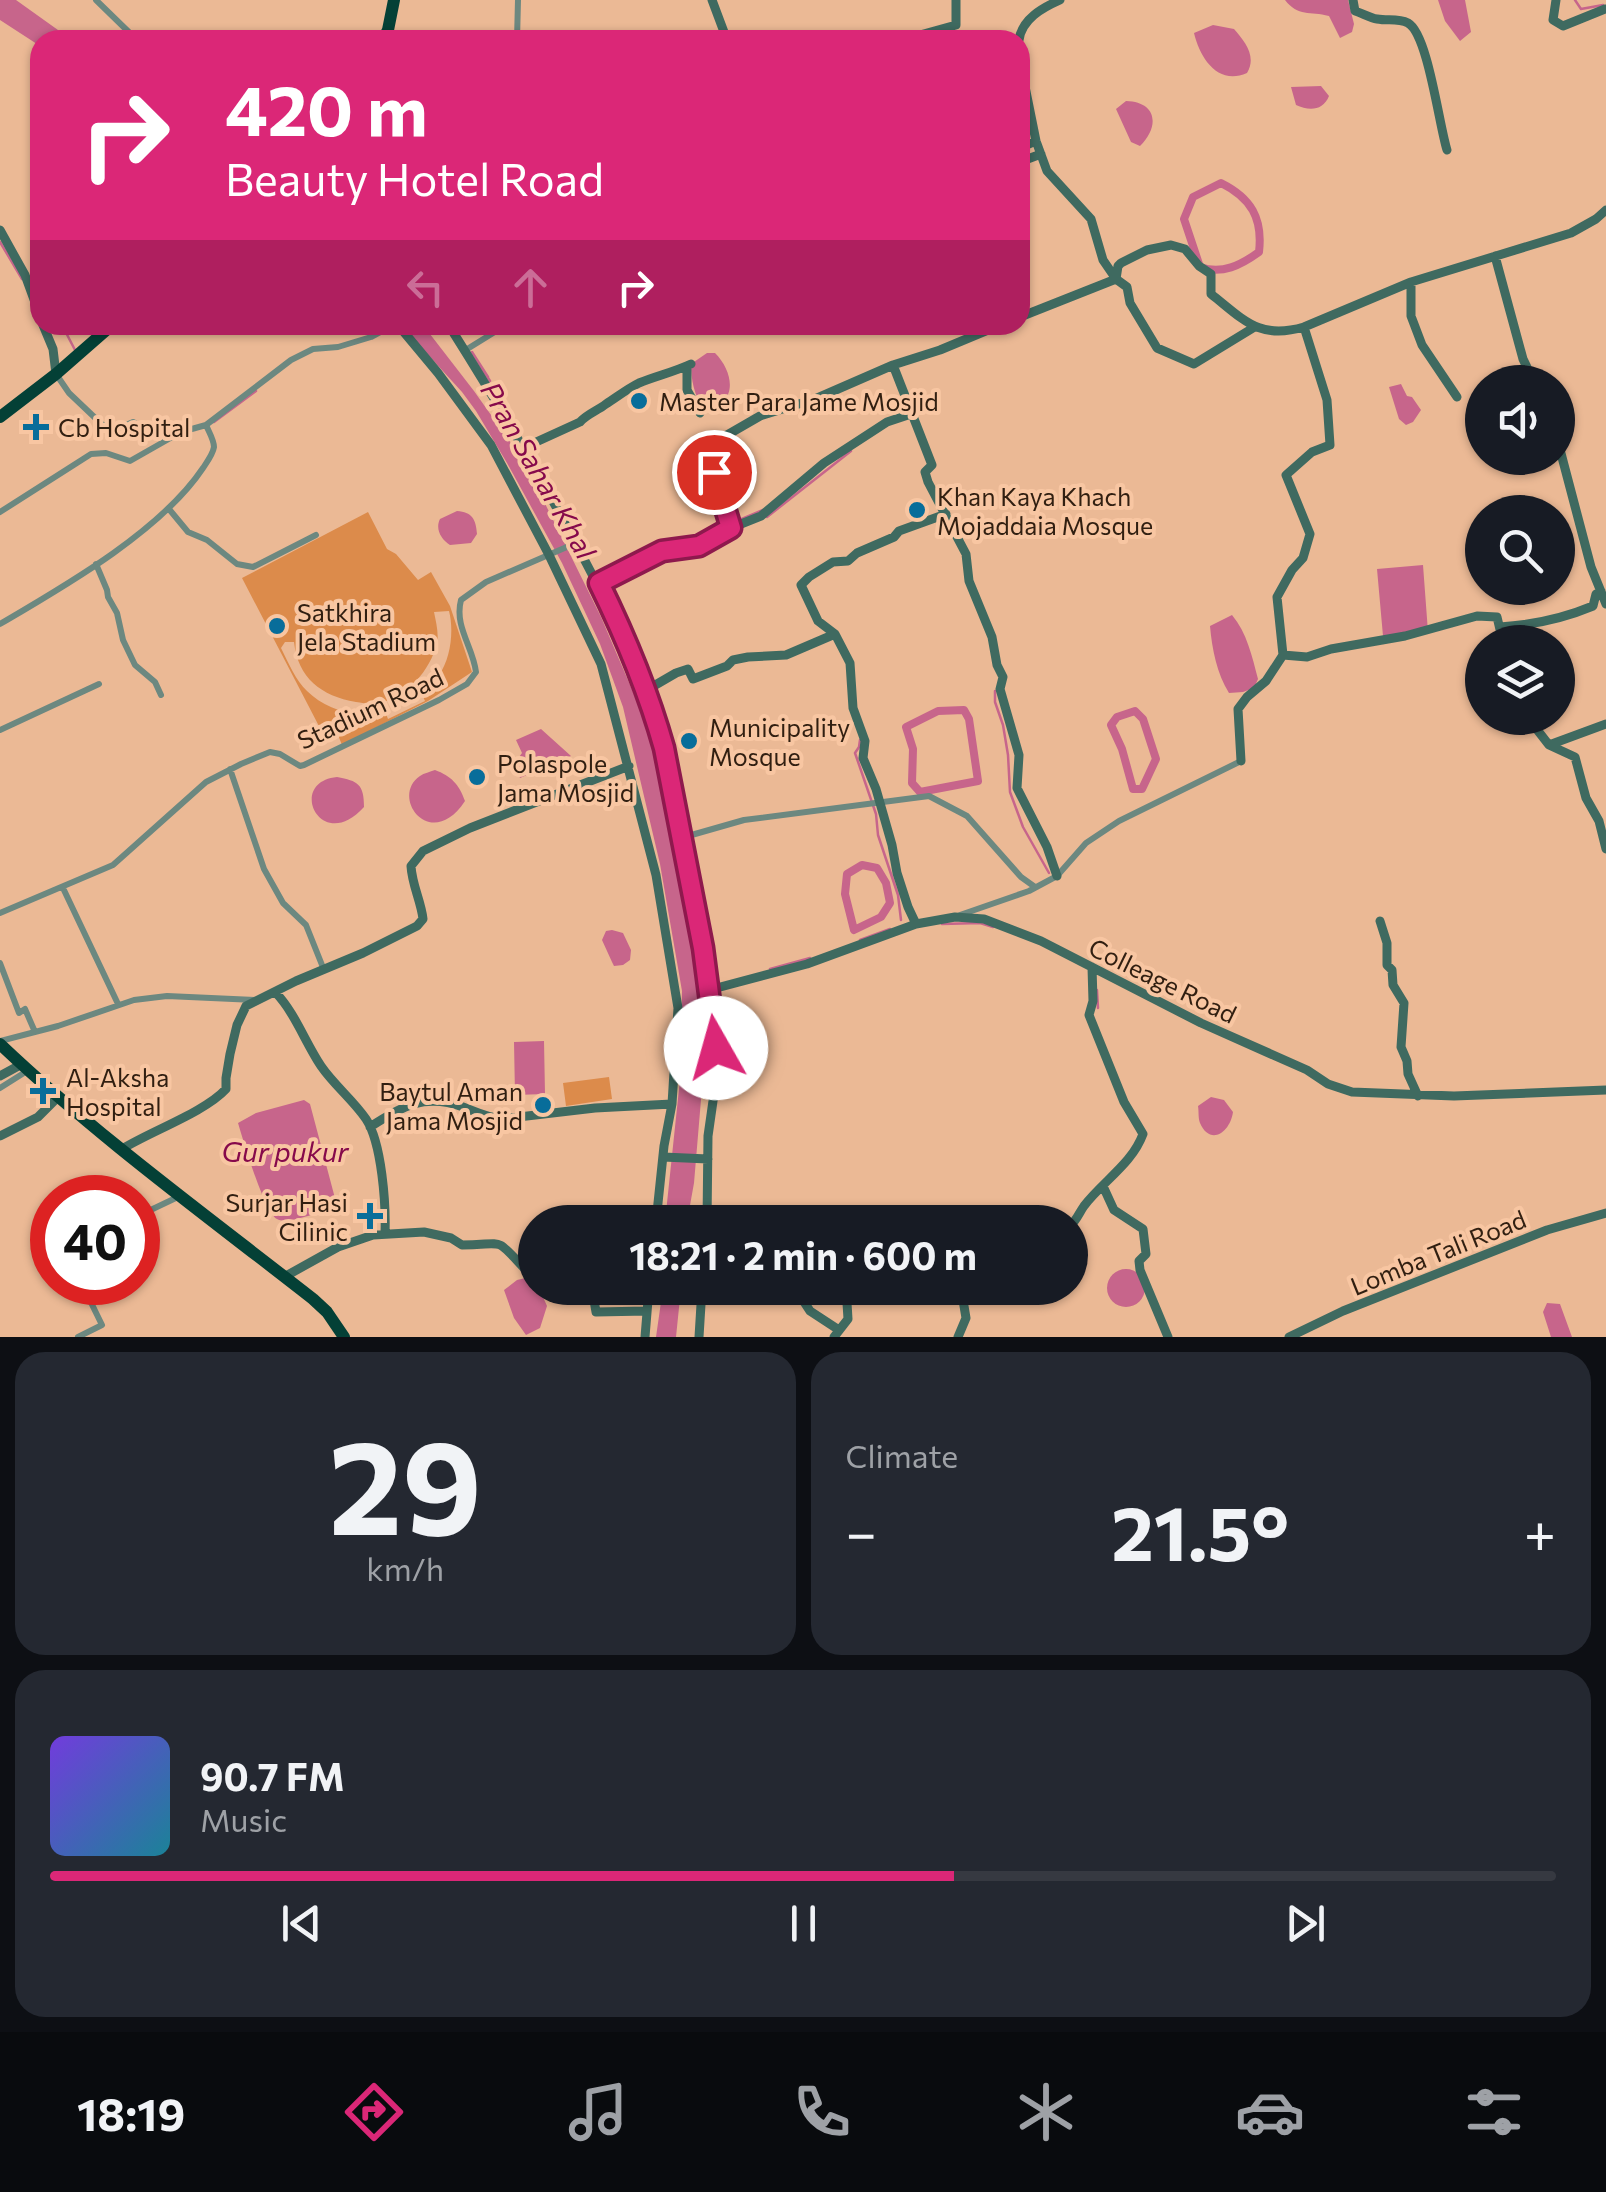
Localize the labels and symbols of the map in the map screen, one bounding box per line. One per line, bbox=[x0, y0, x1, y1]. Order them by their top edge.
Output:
water label: Pran Sahar Khal bbox=[474, 375, 604, 566]
place label: Master Para Jame Mosjid bbox=[659, 386, 939, 416]
marker: Master Para Jame Mosjid bbox=[628, 390, 650, 412]
place label: Cb Hospital bbox=[58, 412, 190, 442]
marker: Cb Hospital bbox=[23, 414, 49, 440]
pin bbox=[672, 430, 757, 515]
place label: Khan Kaya Khach Mojaddaia Mosque bbox=[937, 481, 1153, 540]
marker: Khan Kaya Khach Mojaddaia Mosque bbox=[906, 499, 928, 521]
place label: Satkhira Jela Stadium bbox=[297, 597, 436, 656]
marker: Satkhira Jela Stadium bbox=[266, 615, 288, 637]
street label: Stadium Road bbox=[292, 661, 448, 755]
place label: Municipality Mosque bbox=[709, 712, 850, 771]
marker: Municipality Mosque bbox=[678, 730, 700, 752]
place label: Polaspole Jama Mosjid bbox=[497, 748, 634, 807]
marker: Polaspole Jama Mosjid bbox=[466, 766, 488, 788]
street label: Colleage Road bbox=[1084, 931, 1242, 1029]
position arrow bbox=[664, 996, 768, 1100]
place label: Al-Aksha Hospital bbox=[66, 1062, 169, 1121]
place label: Baytul Aman Jama Mosjid bbox=[379, 1076, 523, 1135]
marker: Al-Aksha Hospital bbox=[30, 1078, 56, 1104]
marker: Baytul Aman Jama Mosjid bbox=[532, 1094, 554, 1116]
water label: Gur pukur bbox=[222, 1134, 349, 1168]
speed limit sign: 40 bbox=[30, 1175, 160, 1305]
place label: Surjar Hasi Cilinic bbox=[226, 1187, 348, 1246]
marker: Surjar Hasi Cilinic bbox=[357, 1203, 383, 1229]
street label: Lomba Tali Road bbox=[1346, 1203, 1530, 1301]

